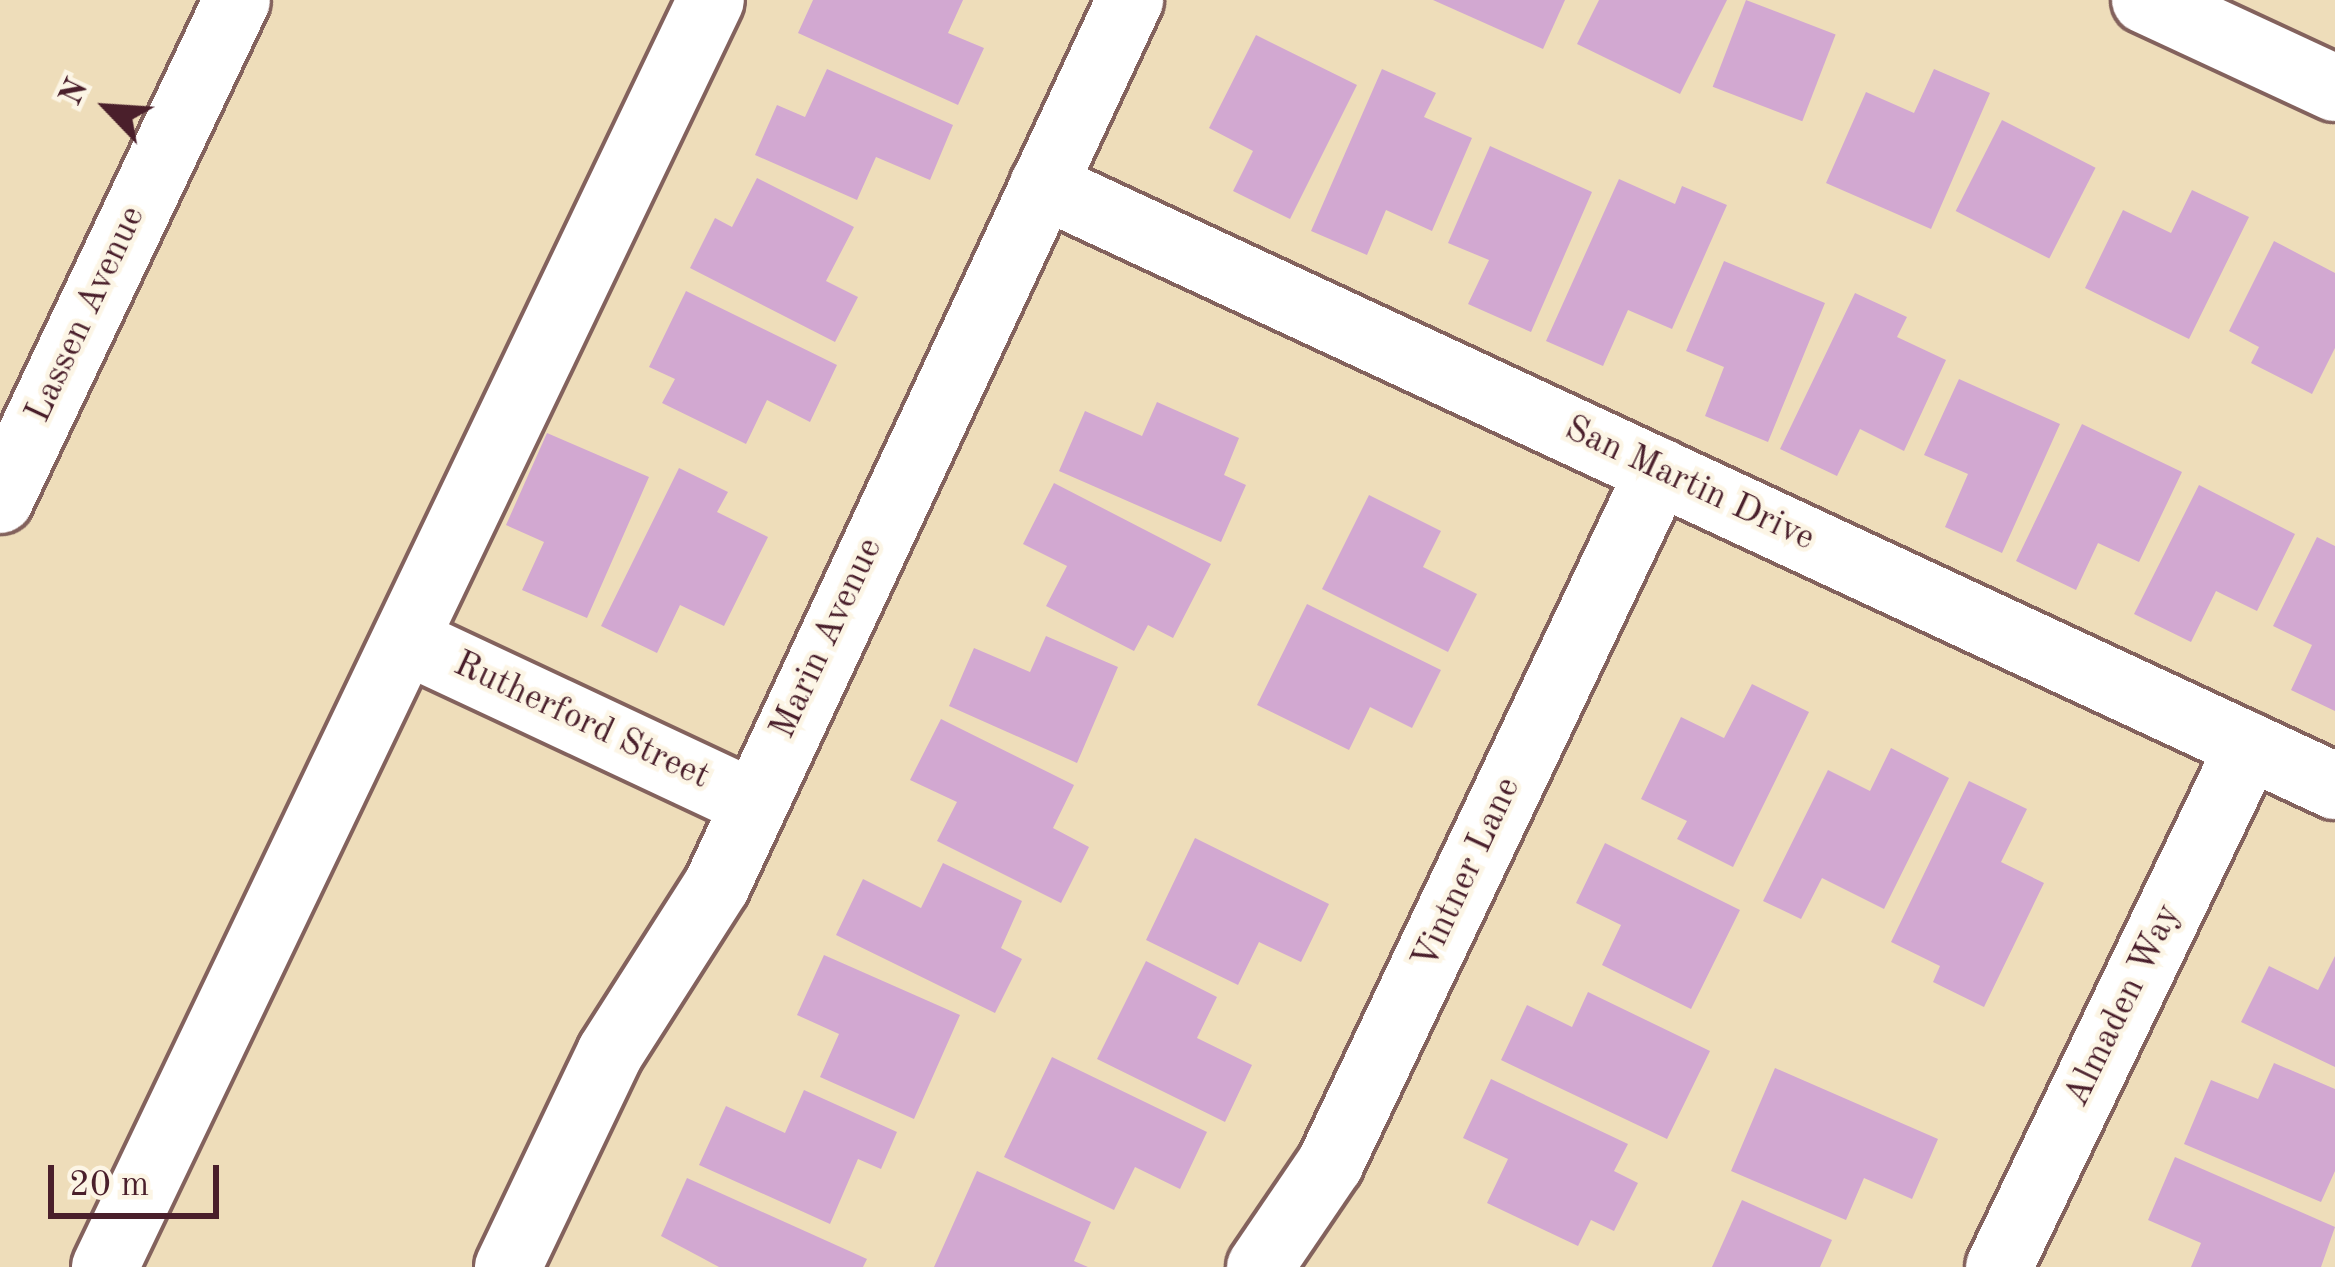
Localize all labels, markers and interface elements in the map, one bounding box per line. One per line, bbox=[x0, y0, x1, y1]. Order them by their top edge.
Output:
north arrow bbox=[48, 48, 168, 168]
text: N bbox=[55, 74, 95, 111]
street label: Lassen Avenue bbox=[18, 200, 156, 430]
street label: San Martin Drive bbox=[1557, 408, 1821, 562]
street label: Marin Avenue bbox=[763, 532, 893, 746]
street label: Rutherford Street bbox=[446, 644, 716, 800]
street label: Vintner Lane bbox=[1405, 771, 1531, 977]
street label: Almaden Way bbox=[2056, 898, 2192, 1114]
scale bar bbox=[54, 1141, 225, 1215]
text: 20 m bbox=[69, 1168, 149, 1204]

